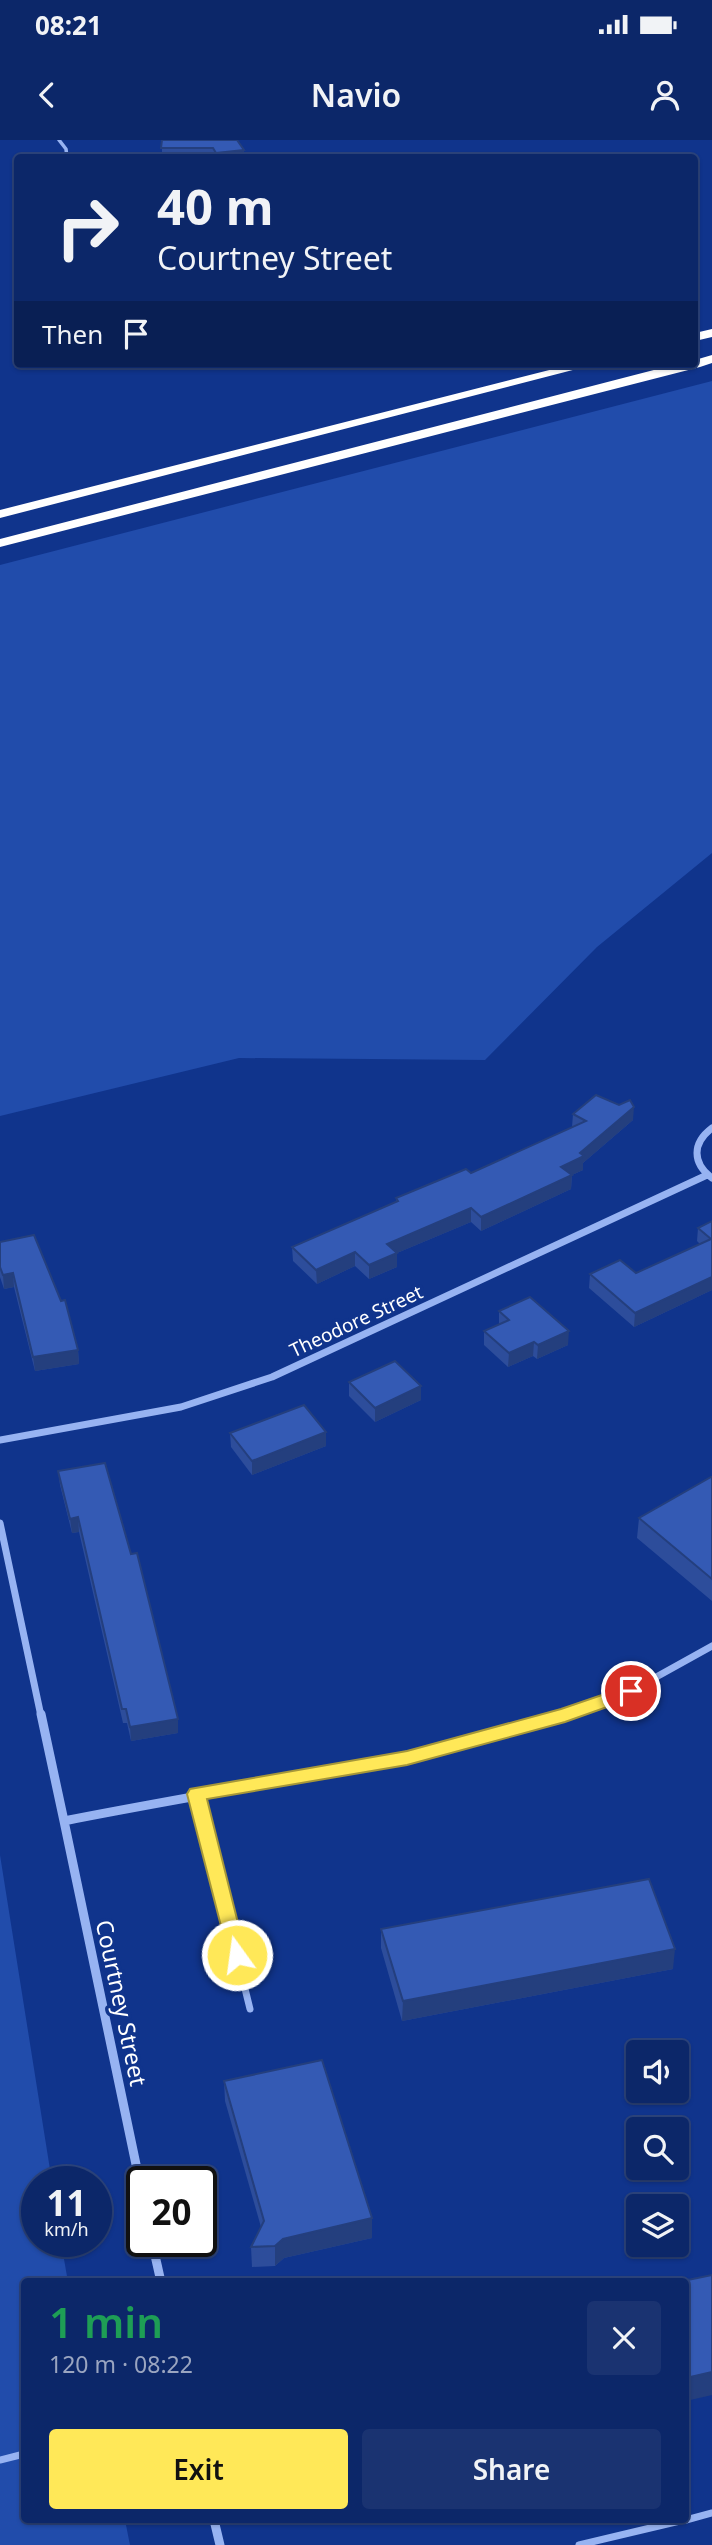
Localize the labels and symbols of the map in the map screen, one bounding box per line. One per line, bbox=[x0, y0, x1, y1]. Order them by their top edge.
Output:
street label: Theodore Street bbox=[285, 1279, 427, 1363]
pin bbox=[601, 1661, 661, 1721]
street label: Courtney Street bbox=[89, 1917, 155, 2089]
position arrow bbox=[200, 1918, 274, 1992]
speed limit sign: 20 bbox=[126, 2166, 217, 2257]

